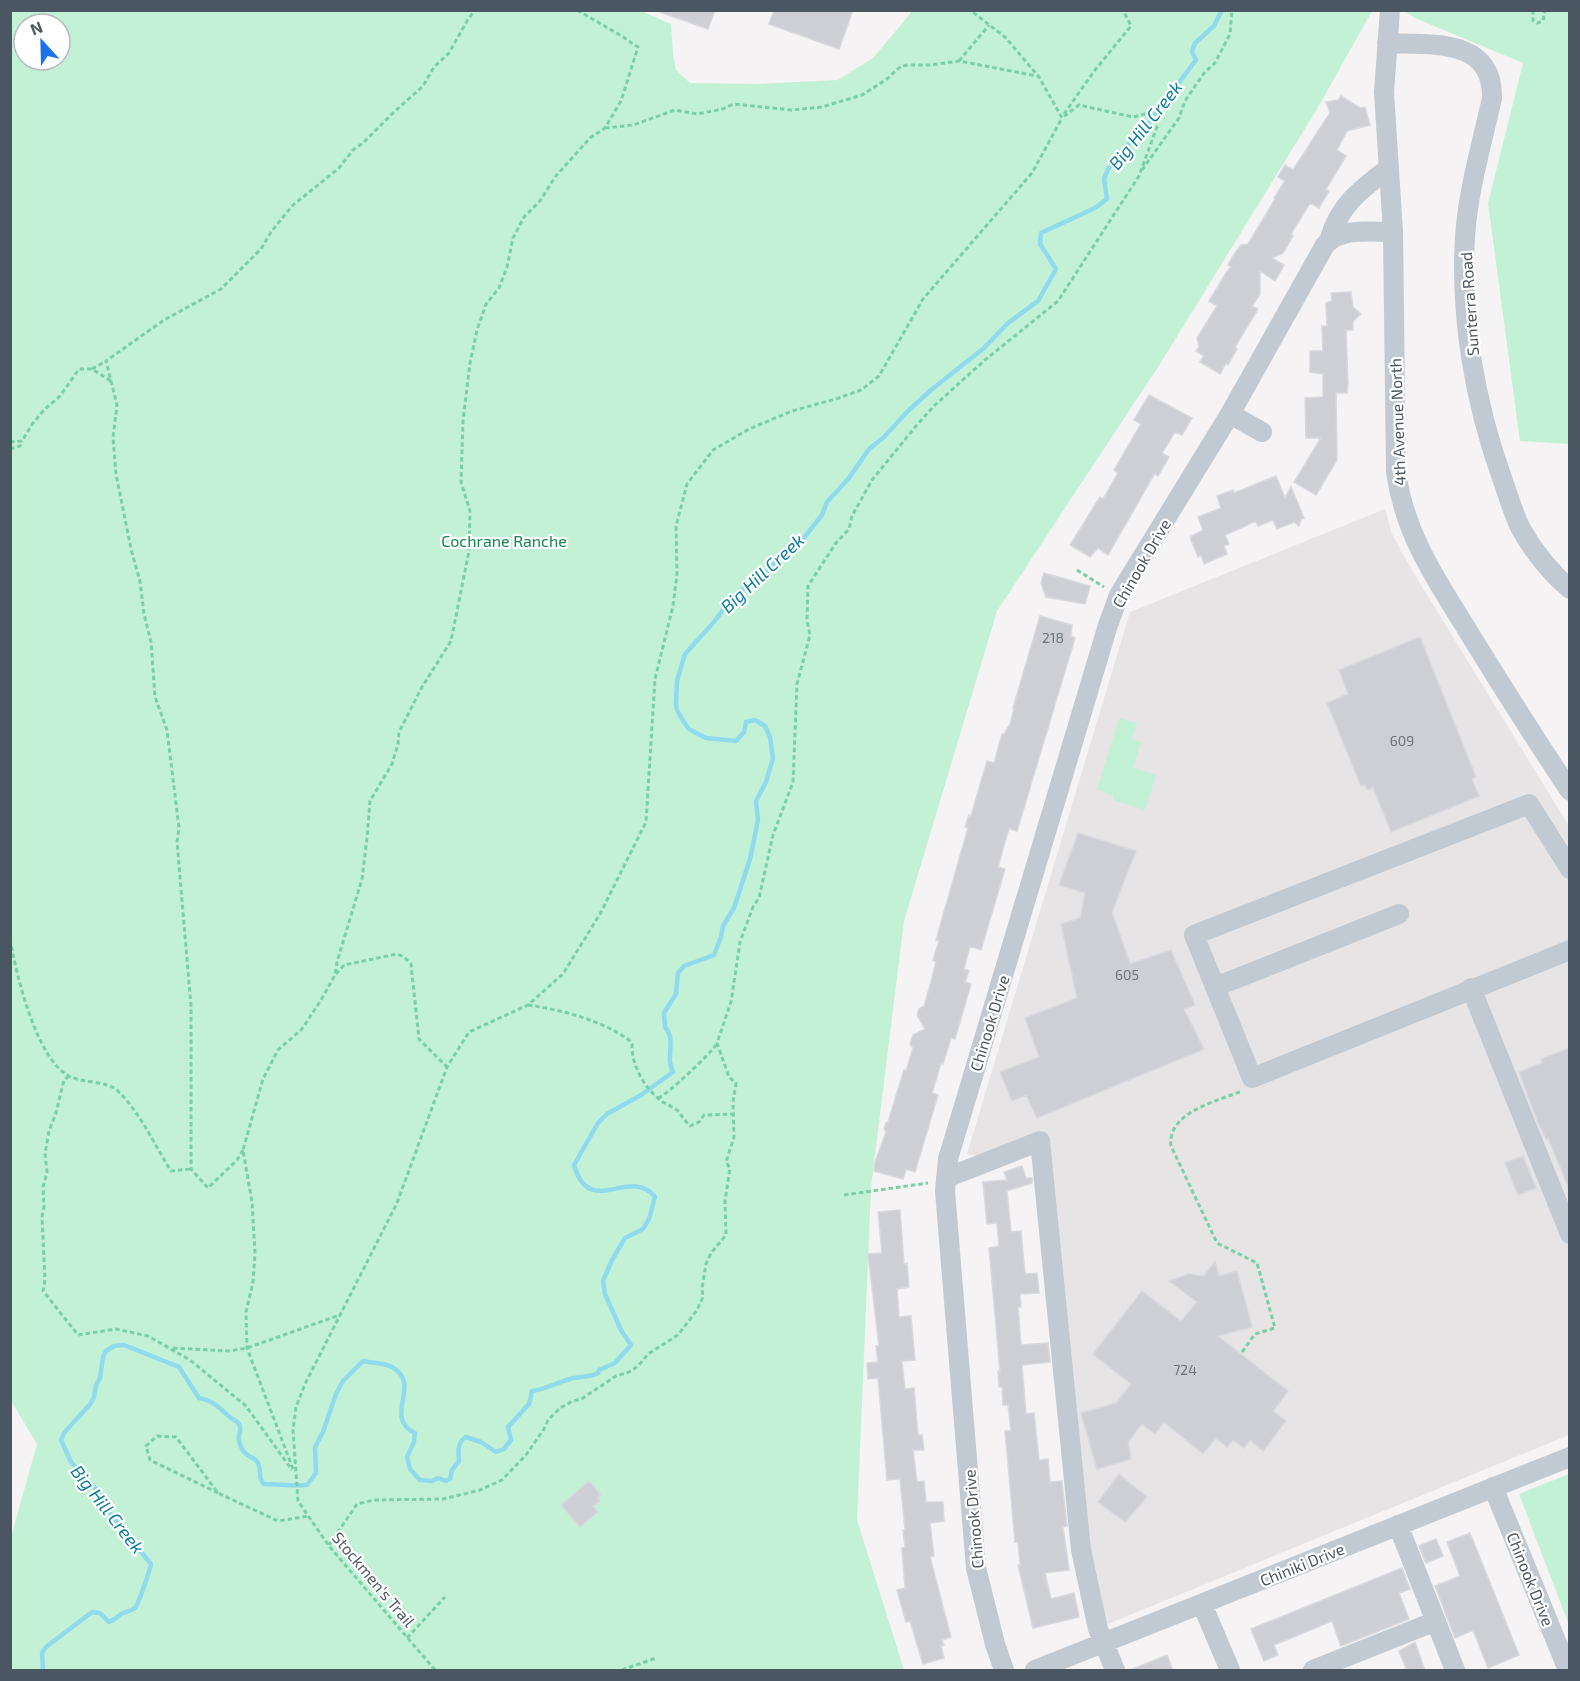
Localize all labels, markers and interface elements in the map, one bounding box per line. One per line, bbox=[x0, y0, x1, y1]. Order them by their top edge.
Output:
north arrow bbox=[12, 12, 72, 72]
text: N bbox=[27, 17, 45, 39]
water label: Big Hill Creek bbox=[1104, 76, 1186, 174]
street label: Sunterra Road bbox=[1456, 251, 1482, 357]
street label: 4th Avenue North bbox=[1385, 358, 1409, 486]
street label: Chinook Drive bbox=[1108, 515, 1174, 611]
water label: Big Hill Creek bbox=[716, 529, 808, 617]
park label: Cochrane Ranche bbox=[441, 531, 567, 550]
house number: 218 bbox=[1042, 629, 1064, 646]
house number: 609 bbox=[1390, 732, 1414, 749]
house number: 605 bbox=[1115, 966, 1139, 983]
street label: Chinook Drive bbox=[965, 973, 1013, 1073]
house number: 724 bbox=[1173, 1361, 1197, 1378]
water label: Big Hill Creek bbox=[67, 1460, 149, 1558]
street label: Chinook Drive bbox=[959, 1469, 987, 1569]
street label: Stockmen's Trail bbox=[329, 1528, 419, 1631]
street label: Chinook Drive bbox=[1504, 1529, 1558, 1629]
street label: Chiniki Drive bbox=[1257, 1538, 1347, 1590]

